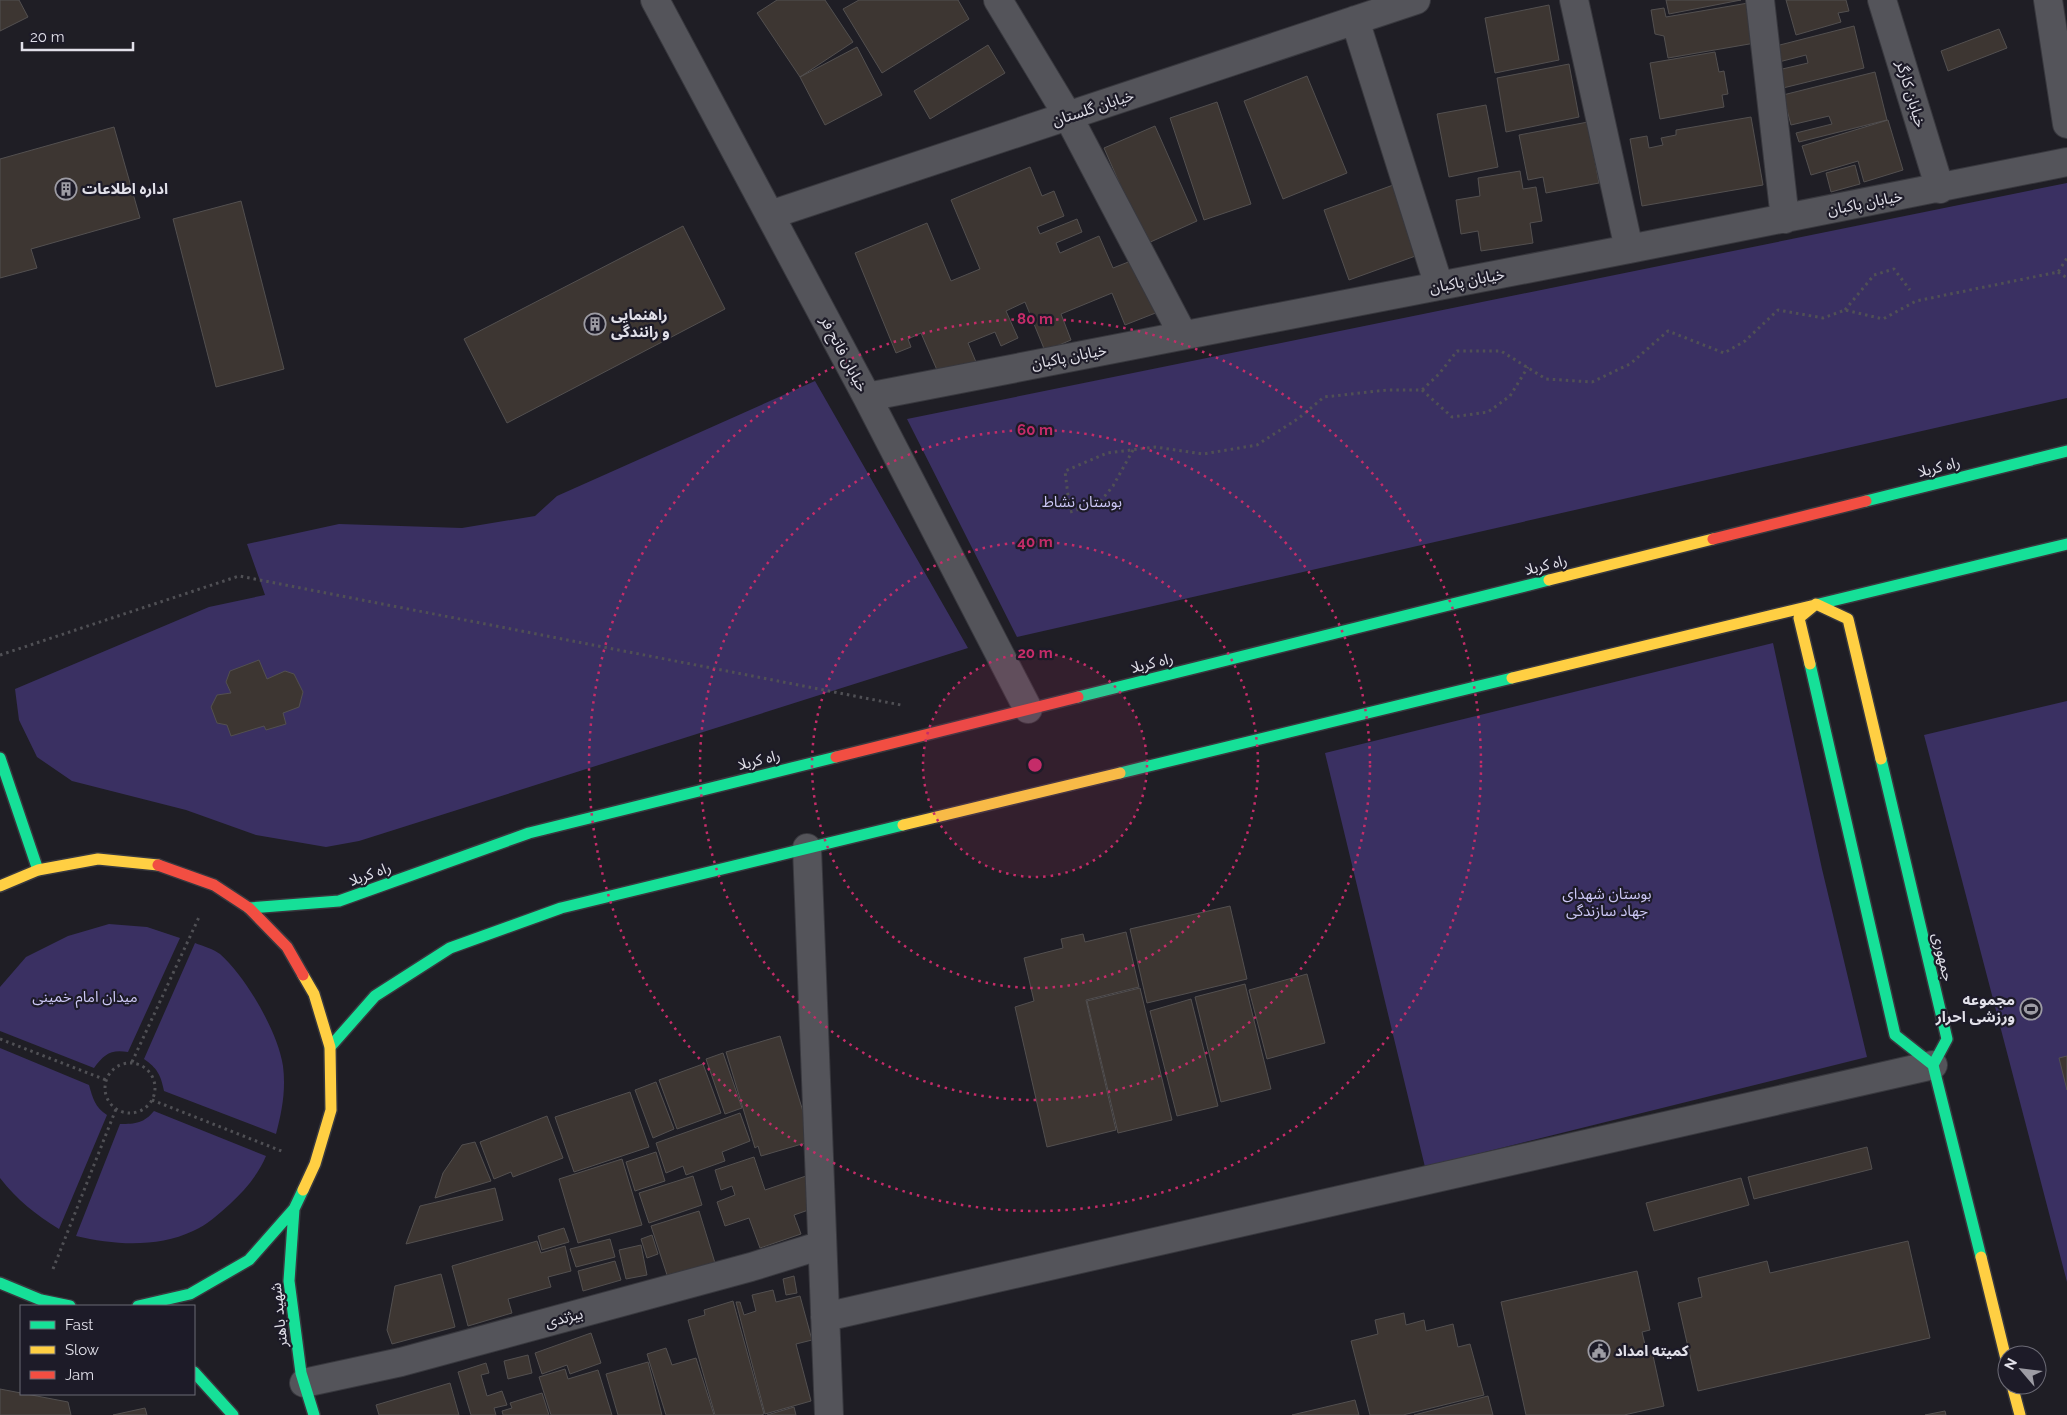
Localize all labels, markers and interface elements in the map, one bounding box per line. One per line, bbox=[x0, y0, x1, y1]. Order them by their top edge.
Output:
scale bar bbox=[22, 20, 134, 52]
text: 20 m bbox=[30, 28, 65, 46]
street label: خیابان کارگر bbox=[1892, 57, 1930, 130]
street label: خیابان گلستان bbox=[1050, 86, 1136, 130]
building icon: اداره اطلاعات bbox=[54, 177, 78, 201]
place label: اداره اطلاعات bbox=[82, 180, 168, 198]
street label: خیابان پاکبان bbox=[1826, 187, 1904, 220]
street label: خیابان پاکبان bbox=[1428, 265, 1506, 298]
place label: راهنمایی و رانندگی bbox=[611, 306, 670, 341]
text: 80 m bbox=[1017, 310, 1053, 328]
building icon: راهنمایی و رانندگی bbox=[583, 312, 607, 336]
street label: خیابان فاتح فر bbox=[813, 312, 872, 396]
street label: خیابان پاکبان bbox=[1030, 341, 1108, 374]
text: 60 m bbox=[1017, 421, 1053, 439]
street label: راه کربلا bbox=[1916, 453, 1962, 481]
park label: بوستان نشاط bbox=[1042, 493, 1122, 511]
text: 40 m bbox=[1017, 533, 1053, 551]
street label: راه کربلا bbox=[1523, 551, 1569, 579]
text: 20 m bbox=[1017, 644, 1053, 662]
street label: راه کربلا bbox=[1129, 649, 1175, 677]
street label: راه کربلا bbox=[736, 746, 782, 774]
centre of rings bbox=[1026, 756, 1044, 774]
street label: راه کربلا bbox=[347, 858, 393, 890]
park label: بوستان شهدای جهاد سازندگی bbox=[1562, 885, 1652, 920]
street label: جمهوری bbox=[1929, 931, 1957, 983]
park label: میدان امام خمینی bbox=[32, 988, 138, 1008]
place label: مجموعه ورزشی احرار bbox=[1935, 991, 2015, 1026]
sports icon: مجموعه ورزشی احرار bbox=[2019, 997, 2043, 1021]
street label: شهید باهنر bbox=[267, 1282, 291, 1349]
street label: بیژندی bbox=[543, 1304, 585, 1332]
legend bbox=[20, 1305, 195, 1395]
text: Fast bbox=[65, 1316, 93, 1334]
public building icon: کمیته امداد bbox=[1587, 1339, 1611, 1363]
text: Slow bbox=[65, 1341, 99, 1359]
place label: کمیته امداد bbox=[1615, 1342, 1689, 1360]
north arrow bbox=[1997, 1345, 2047, 1395]
text: N bbox=[2001, 1355, 2020, 1372]
text: Jam bbox=[65, 1366, 94, 1384]

